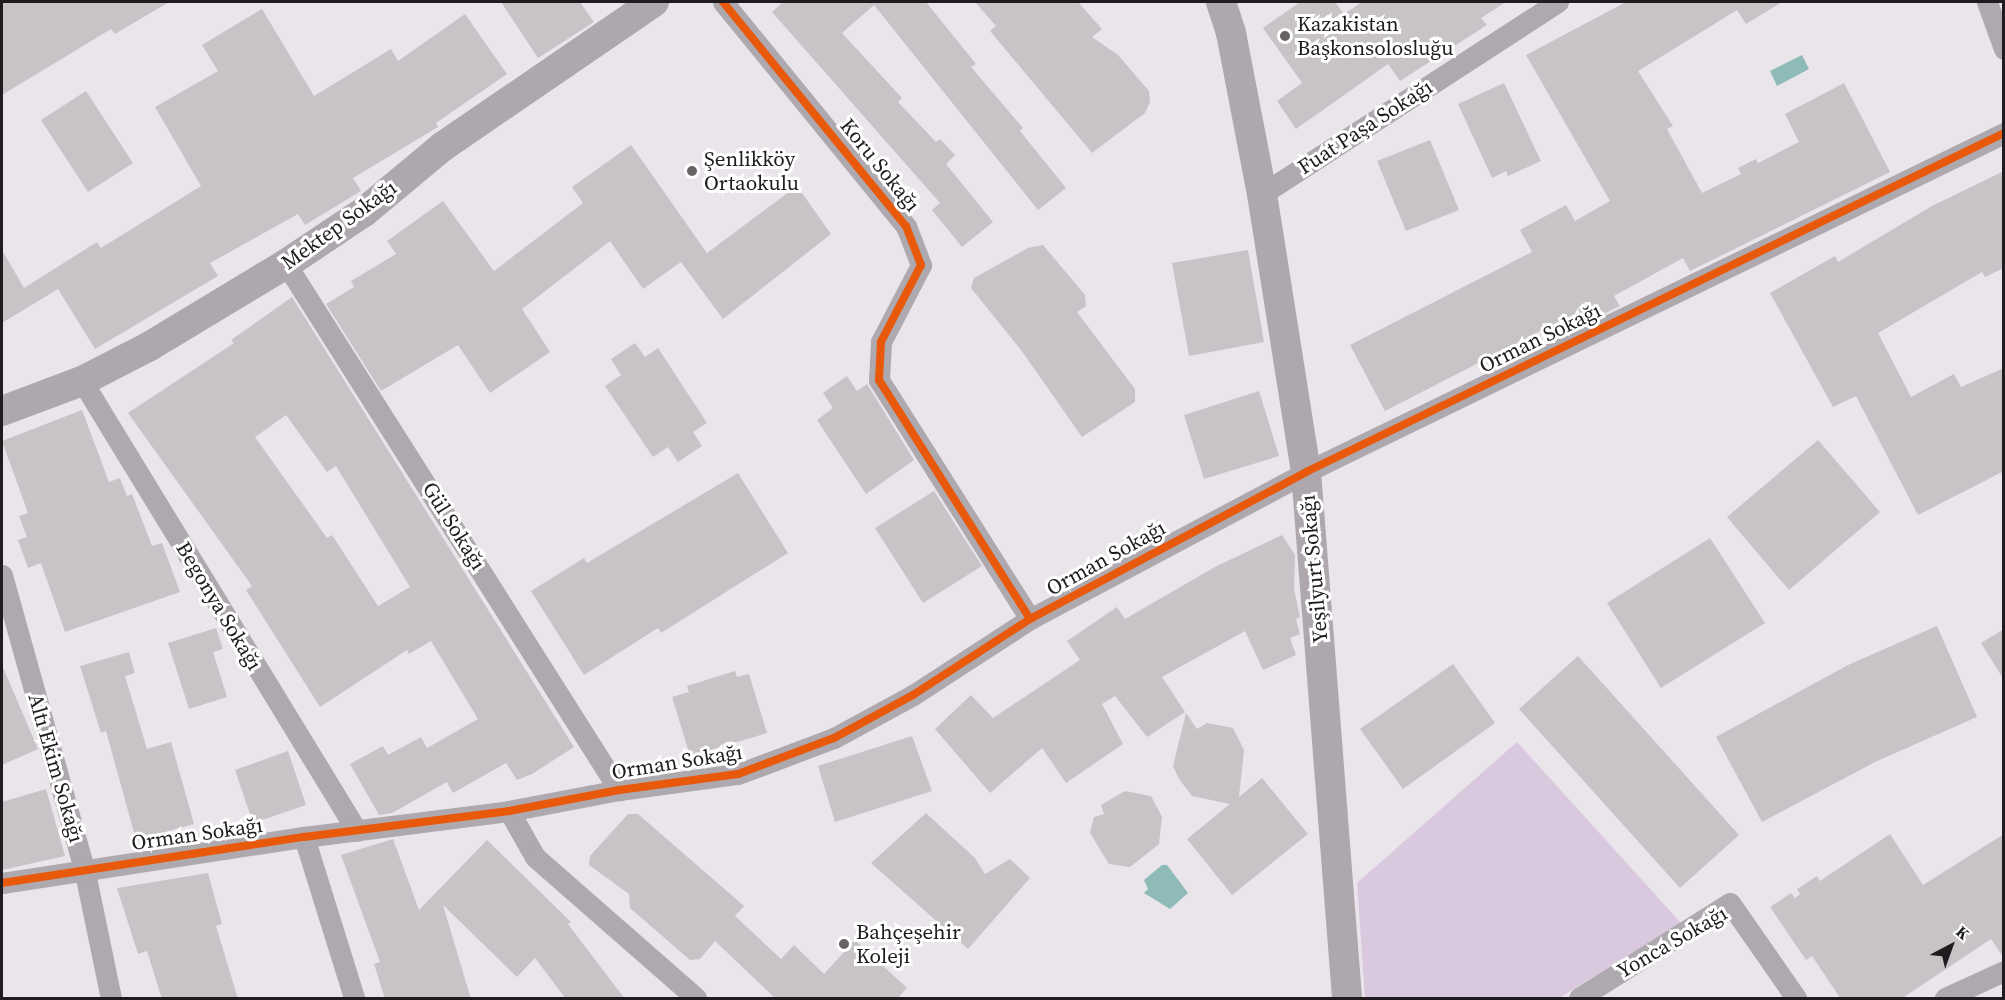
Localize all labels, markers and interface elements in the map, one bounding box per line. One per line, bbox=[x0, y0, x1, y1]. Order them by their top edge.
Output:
place label: Kazakistan Başkonsolosluğu bbox=[1297, 11, 1453, 61]
marker: Kazakistan Başkonsolosluğu bbox=[1278, 29, 1292, 43]
street label: Fuat Paşa Sokağı bbox=[1293, 74, 1437, 180]
street label: Koru Sokağı bbox=[835, 113, 925, 217]
place label: Şenlikköy Ortaokulu bbox=[704, 146, 799, 196]
marker: Şenlikköy Ortaokulu bbox=[685, 164, 699, 178]
street label: Mektep Sokağı bbox=[277, 175, 401, 275]
street label: Orman Sokağı bbox=[1475, 298, 1605, 378]
street label: Gül Sokağı bbox=[417, 477, 491, 575]
street label: Yeşilyurt Sokağı bbox=[1295, 494, 1333, 644]
street label: Orman Sokağı bbox=[1042, 515, 1170, 601]
street label: Begonya Sokağı bbox=[171, 537, 267, 675]
street label: Altı Ekim Sokağı bbox=[23, 691, 89, 845]
street label: Orman Sokağı bbox=[610, 739, 744, 785]
street label: Orman Sokağı bbox=[130, 812, 264, 856]
street label: Yonca Sokağı bbox=[1613, 900, 1731, 984]
north arrow bbox=[1921, 916, 1981, 976]
place label: Bahçeşehir Koleji bbox=[856, 919, 961, 969]
text: K bbox=[1951, 920, 1974, 944]
marker: Bahçeşehir Koleji bbox=[837, 937, 851, 951]

